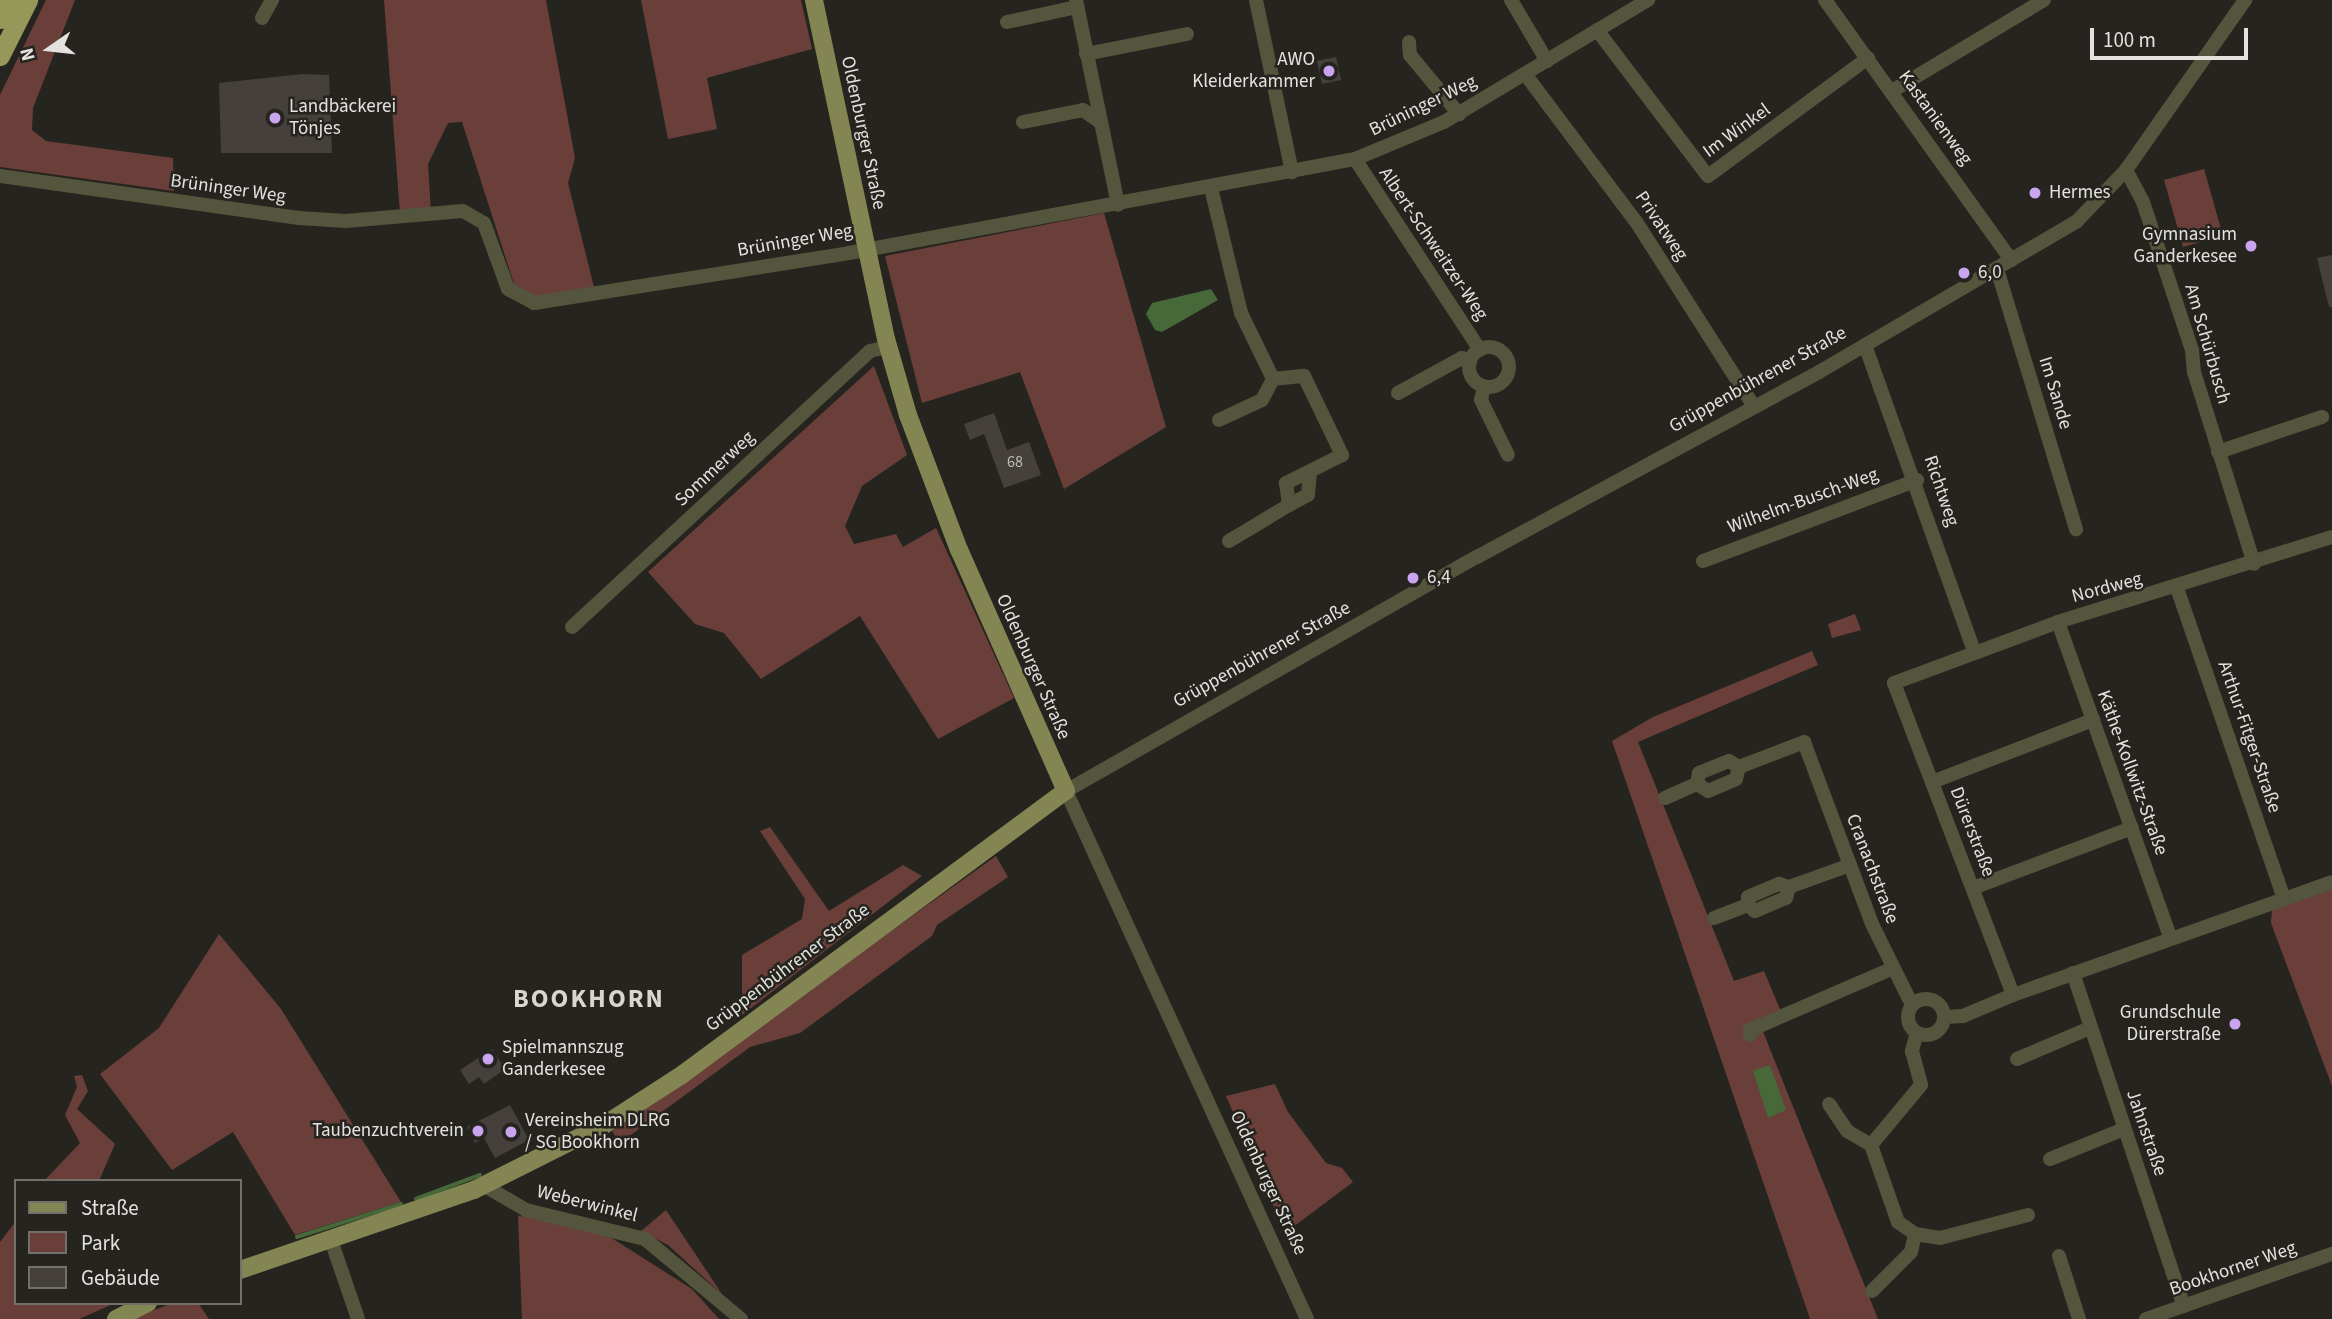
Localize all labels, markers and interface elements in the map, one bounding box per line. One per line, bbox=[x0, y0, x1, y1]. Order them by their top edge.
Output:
north arrow bbox=[14, 14, 84, 84]
scale bar bbox=[2094, 14, 2252, 58]
text: 100 m bbox=[2103, 25, 2156, 55]
text: N bbox=[14, 45, 43, 64]
place label: AWO Kleiderkammer bbox=[1192, 49, 1315, 93]
street label: Oldenburger Straße bbox=[836, 54, 890, 212]
marker: AWO Kleiderkammer bbox=[1321, 63, 1337, 79]
street label: Kastanienweg bbox=[1893, 66, 1977, 170]
street label: Brüninger Weg bbox=[1366, 70, 1480, 142]
place label: Landbäckerei Tönjes bbox=[289, 96, 396, 140]
street label: Im Winkel bbox=[1699, 99, 1775, 163]
marker: Landbäckerei Tönjes bbox=[267, 110, 283, 126]
street label: Albert-Schweitzer-Weg bbox=[1373, 163, 1493, 325]
street label: Brüninger Weg bbox=[169, 170, 287, 208]
place label: Hermes bbox=[2049, 182, 2111, 204]
marker: Hermes bbox=[2027, 185, 2043, 201]
street label: Privatweg bbox=[1630, 187, 1692, 265]
street label: Brüninger Weg bbox=[736, 220, 854, 262]
place label: Gymnasium Ganderkesee bbox=[2133, 224, 2237, 268]
marker: Gymnasium Ganderkesee bbox=[2243, 238, 2259, 254]
place label: 6,0 bbox=[1978, 262, 2002, 284]
marker: 6,0 bbox=[1956, 265, 1972, 281]
street label: Am Schürbusch bbox=[2179, 281, 2235, 407]
street label: Grüppenbührener Straße bbox=[1665, 322, 1851, 438]
street label: Im Sande bbox=[2033, 354, 2077, 432]
street label: Sommerweg bbox=[670, 426, 760, 512]
house number: 68 bbox=[1007, 452, 1023, 472]
street label: Richtweg bbox=[1918, 453, 1964, 529]
street label: Wilhelm-Busch-Weg bbox=[1725, 463, 1881, 539]
place label: 6,4 bbox=[1427, 567, 1451, 589]
street label: Nordweg bbox=[2069, 568, 2145, 608]
marker: 6,4 bbox=[1405, 570, 1421, 586]
street label: Oldenburger Straße bbox=[991, 591, 1075, 743]
street label: Grüppenbührener Straße bbox=[1169, 597, 1355, 713]
street label: Arthur-Fitger-Straße bbox=[2212, 658, 2286, 816]
street label: Käthe-Kollwitz-Straße bbox=[2092, 687, 2172, 859]
street label: Dürerstraße bbox=[1944, 784, 2000, 880]
street label: Cranachstraße bbox=[1841, 811, 1903, 927]
street label: Grüppenbührener Straße bbox=[702, 899, 874, 1037]
district label: BOOKHORN bbox=[514, 983, 664, 1015]
place label: Grundschule Dürerstraße bbox=[2120, 1002, 2221, 1046]
marker: Grundschule Dürerstraße bbox=[2227, 1016, 2243, 1032]
place label: Spielmannszug Ganderkesee bbox=[502, 1037, 624, 1081]
marker: Spielmannszug Ganderkesee bbox=[480, 1051, 496, 1067]
street label: Jahnstraße bbox=[2121, 1087, 2171, 1179]
street label: Oldenburger Straße bbox=[1225, 1107, 1311, 1259]
place label: Vereinsheim DLRG / SG Bookhorn bbox=[525, 1110, 670, 1154]
place label: Taubenzuchtverein bbox=[312, 1120, 464, 1142]
marker: Taubenzuchtverein bbox=[470, 1123, 486, 1139]
marker: Vereinsheim DLRG / SG Bookhorn bbox=[503, 1124, 519, 1140]
legend bbox=[14, 1179, 242, 1305]
street label: Weberwinkel bbox=[534, 1180, 640, 1228]
text: Straße bbox=[81, 1193, 139, 1223]
text: Park bbox=[81, 1228, 120, 1258]
street label: Bookhorner Weg bbox=[2167, 1237, 2299, 1301]
text: Gebäude bbox=[81, 1263, 160, 1293]

